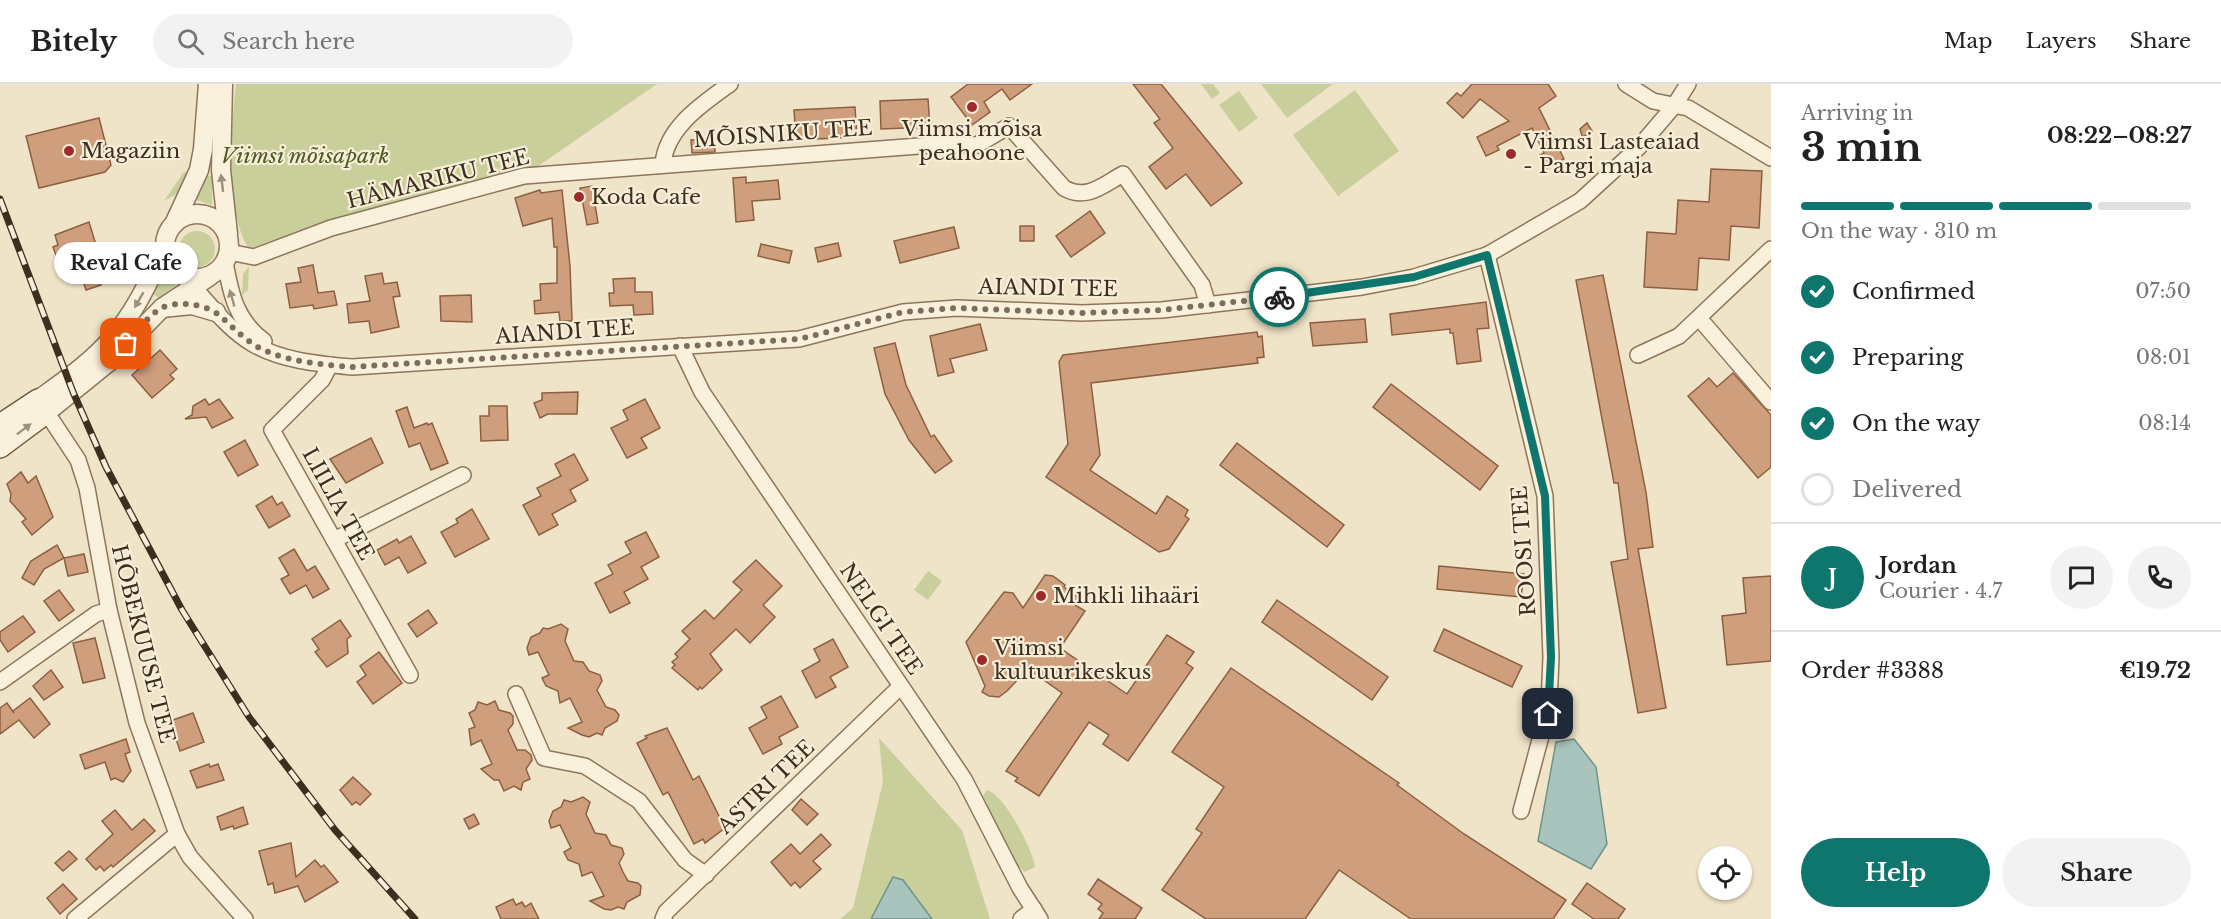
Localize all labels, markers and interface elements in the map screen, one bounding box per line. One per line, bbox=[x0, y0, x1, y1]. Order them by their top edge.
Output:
search box bbox=[153, 14, 573, 68]
text: Bitely bbox=[30, 24, 117, 59]
icon: search bbox=[174, 25, 207, 58]
text: Search here bbox=[222, 28, 355, 55]
text: Map bbox=[1944, 28, 1993, 54]
text: Layers bbox=[2026, 28, 2097, 54]
text: Share bbox=[2130, 28, 2191, 54]
marker: Viimsi mõisa peahoone bbox=[965, 100, 979, 114]
text: Arriving in bbox=[1801, 101, 1913, 125]
street label: MÕISNIKU TEE bbox=[693, 115, 873, 153]
place label: Viimsi mõisa peahoone bbox=[901, 116, 1043, 166]
text: 08:22–08:27 bbox=[2047, 122, 2191, 149]
text: 3 min bbox=[1801, 123, 1922, 172]
place label: Viimsi Lasteaiad - Pargi maja bbox=[1522, 129, 1700, 179]
place label: Magaziin bbox=[81, 138, 180, 164]
park label: Viimsi mõisapark bbox=[221, 143, 389, 169]
marker: Magaziin bbox=[62, 144, 76, 158]
street label: HÄMARIKU TEE bbox=[344, 144, 532, 214]
marker: Viimsi Lasteaiad - Pargi maja bbox=[1504, 147, 1518, 161]
one-way arrow bbox=[217, 174, 227, 193]
place label: Koda Cafe bbox=[591, 184, 701, 210]
marker: Koda Cafe bbox=[572, 190, 586, 204]
text: On the way · 310 m bbox=[1801, 219, 1997, 243]
callout: Reval Cafe bbox=[54, 242, 198, 284]
text: Reval Cafe bbox=[70, 251, 182, 275]
courier bbox=[1249, 267, 1309, 327]
street label: AIANDI TEE bbox=[977, 274, 1118, 302]
icon: check bbox=[1801, 275, 1834, 308]
text: Confirmed bbox=[1852, 278, 1975, 305]
text: 07:50 bbox=[2135, 279, 2191, 303]
icon: bike bbox=[1263, 281, 1296, 314]
one-way arrow bbox=[227, 288, 236, 306]
one-way arrow bbox=[133, 292, 144, 308]
street label: AIANDI TEE bbox=[493, 314, 636, 350]
pin bbox=[100, 318, 151, 369]
icon: bag bbox=[109, 327, 142, 360]
icon: check bbox=[1801, 341, 1834, 374]
text: Preparing bbox=[1852, 344, 1963, 371]
text: 08:01 bbox=[2136, 345, 2191, 369]
icon: check bbox=[1801, 407, 1834, 440]
text: On the way bbox=[1852, 410, 1980, 437]
text: 08:14 bbox=[2138, 411, 2191, 435]
one-way arrow bbox=[15, 423, 31, 435]
street label: LIILIA TEE bbox=[296, 443, 380, 565]
text: Delivered bbox=[1852, 476, 1962, 503]
street label: ROOSI TEE bbox=[1506, 485, 1542, 617]
street label: HÕBEKUUSE TEE bbox=[106, 542, 180, 746]
button: chat bbox=[2050, 546, 2113, 609]
button: phone bbox=[2128, 546, 2191, 609]
text: Jordan bbox=[1879, 552, 1957, 579]
street label: NELGI TEE bbox=[834, 558, 928, 680]
text: J bbox=[1828, 564, 1837, 591]
text: Courier · 4.7 bbox=[1879, 579, 2002, 603]
place label: Mihkli lihaäri bbox=[1053, 583, 1199, 609]
marker: Mihkli lihaäri bbox=[1034, 589, 1048, 603]
place label: Viimsi kultuurikeskus bbox=[993, 635, 1151, 685]
marker: Viimsi kultuurikeskus bbox=[975, 653, 989, 667]
text: Order #3388 bbox=[1801, 657, 1944, 684]
text: €19.72 bbox=[2119, 657, 2191, 684]
pin bbox=[1522, 688, 1573, 739]
icon: home bbox=[1531, 697, 1564, 730]
street label: ASTRI TEE bbox=[711, 734, 820, 840]
button: Help bbox=[1801, 838, 1990, 907]
button: Share bbox=[2002, 838, 2191, 907]
map controls bbox=[1698, 846, 1752, 900]
button: locate bbox=[1698, 846, 1752, 900]

